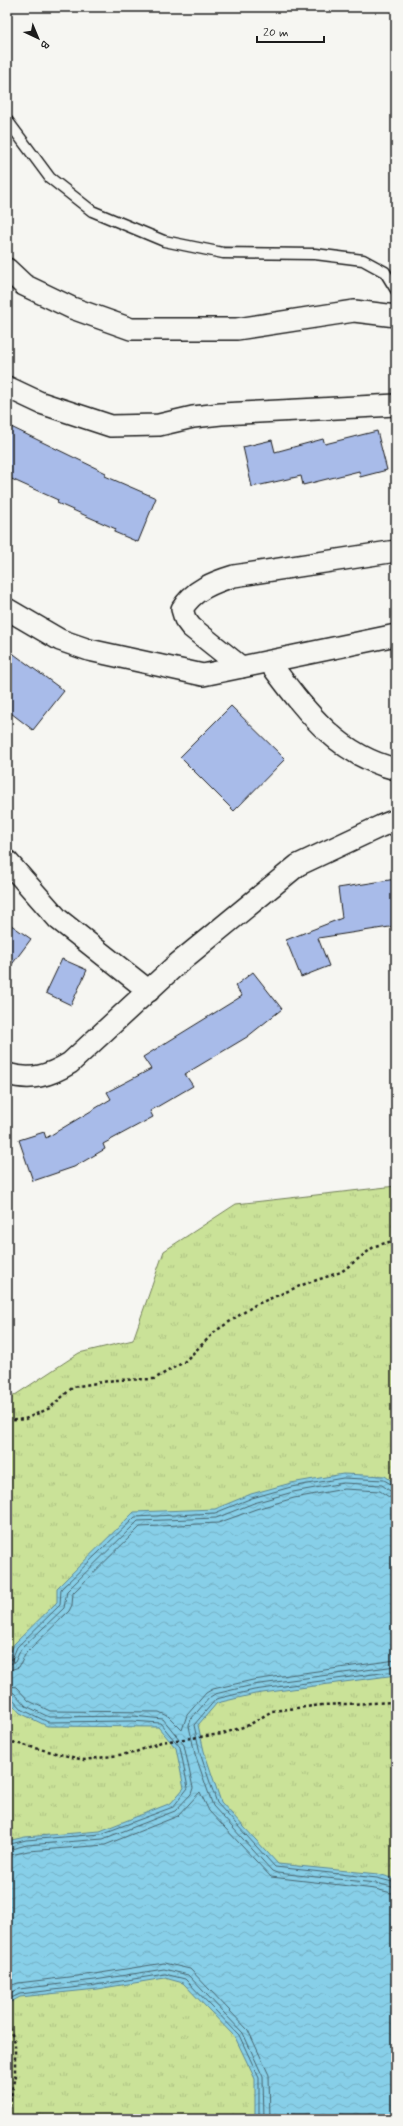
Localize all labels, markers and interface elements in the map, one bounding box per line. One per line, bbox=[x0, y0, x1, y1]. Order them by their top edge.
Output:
north arrow bbox=[18, 18, 58, 58]
scale bar bbox=[257, 18, 324, 44]
text: 20 m bbox=[263, 25, 289, 41]
text: B bbox=[37, 37, 52, 52]

